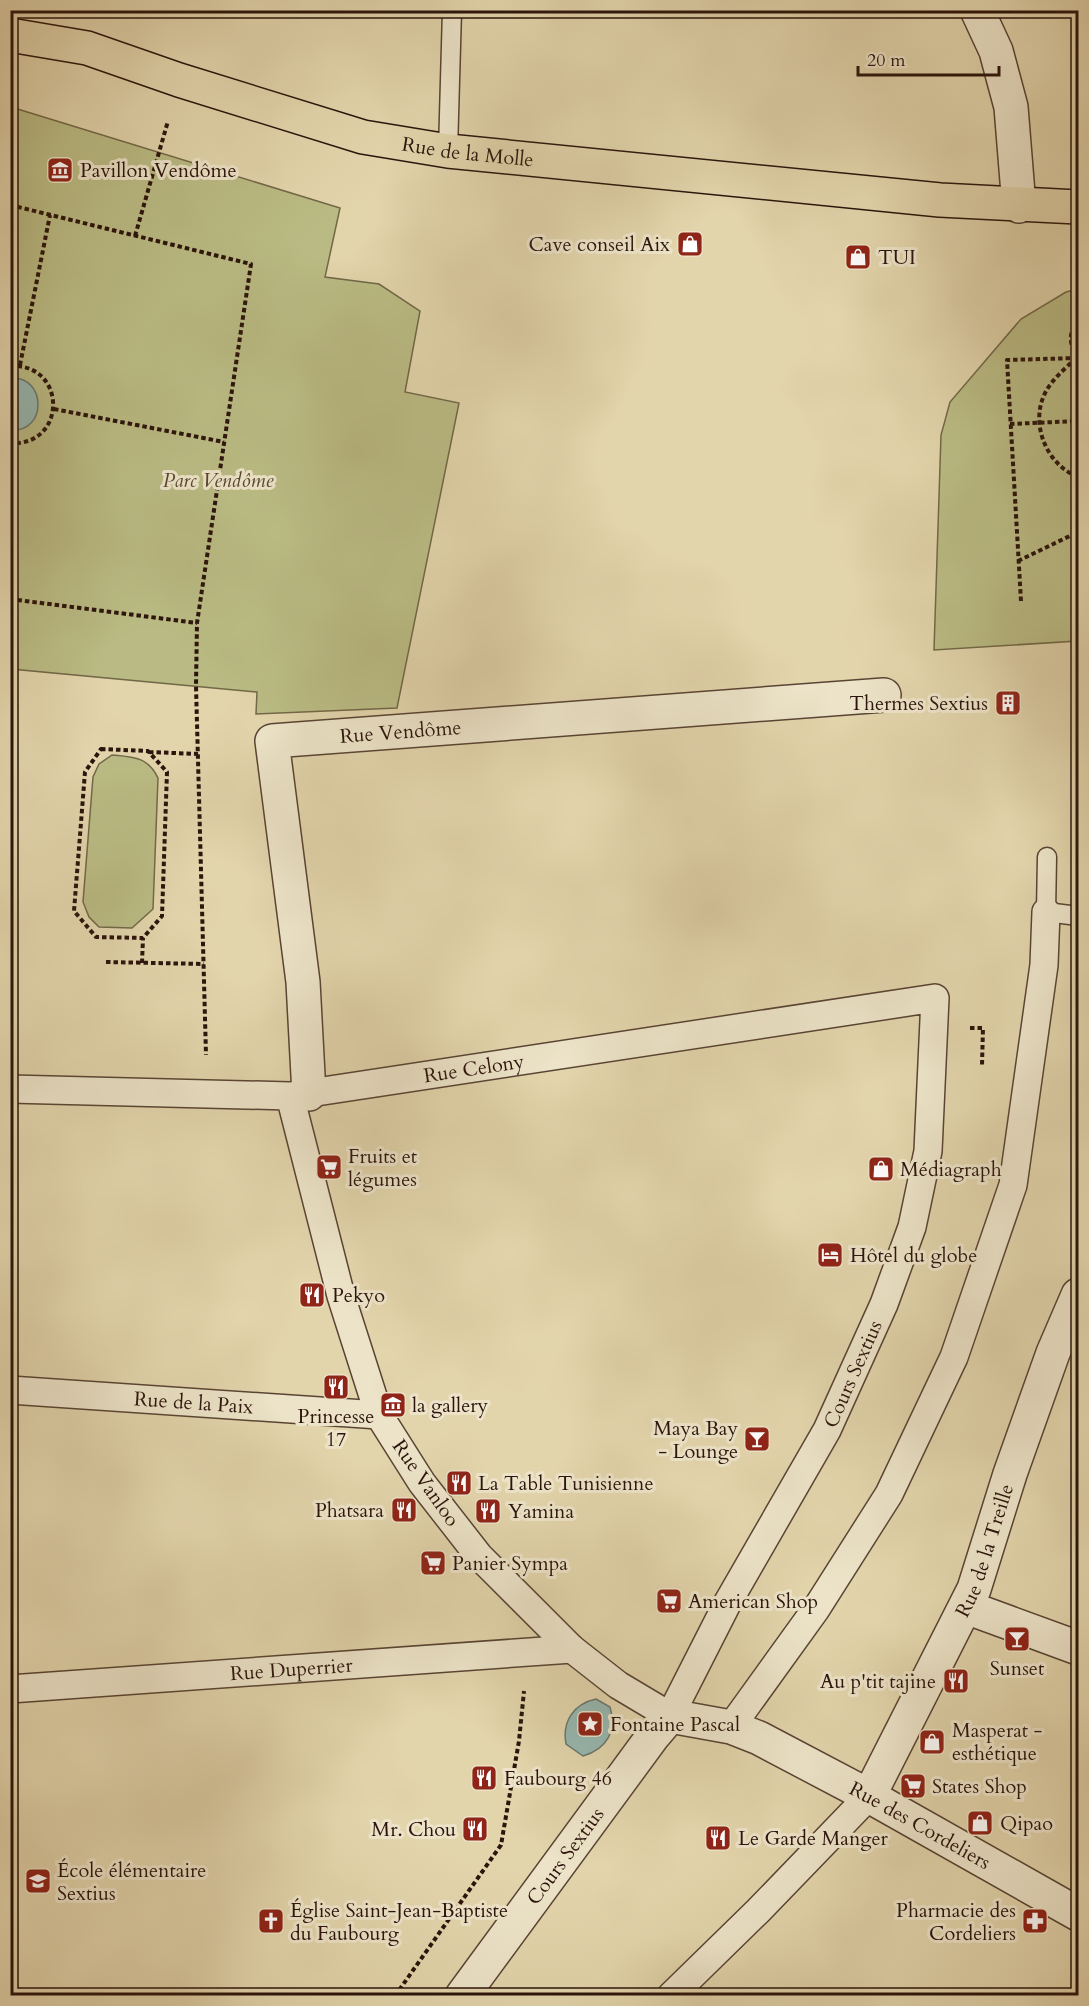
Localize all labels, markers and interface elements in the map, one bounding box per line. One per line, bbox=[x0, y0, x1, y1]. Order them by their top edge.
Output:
scale bar bbox=[858, 39, 999, 77]
text: 20 m bbox=[867, 48, 906, 73]
street label: Rue de la Molle bbox=[400, 130, 535, 173]
museum icon: Pavillon Vendôme bbox=[45, 155, 75, 185]
place label: Pavillon Vendôme bbox=[80, 157, 237, 184]
shop icon: Cave conseil Aix bbox=[675, 229, 705, 259]
place label: Cave conseil Aix bbox=[529, 231, 670, 258]
shop icon: TUI bbox=[843, 242, 873, 272]
place label: TUI bbox=[878, 244, 916, 271]
park label: Parc Vendôme bbox=[163, 467, 274, 494]
building icon: Thermes Sextius bbox=[993, 688, 1023, 718]
place label: Thermes Sextius bbox=[849, 690, 988, 717]
street label: Rue Vendôme bbox=[339, 713, 462, 749]
street label: Rue Celony bbox=[422, 1047, 526, 1089]
place label: Fruits et légumes bbox=[348, 1143, 418, 1193]
supermarket icon: Fruits et légumes bbox=[314, 1152, 344, 1182]
shop icon: Médiagraph bbox=[866, 1154, 896, 1184]
place label: Médiagraph bbox=[900, 1156, 1002, 1183]
hotel icon: Hôtel du globe bbox=[815, 1240, 845, 1270]
place label: Hôtel du globe bbox=[850, 1242, 977, 1269]
restaurant icon: Pekyo bbox=[297, 1280, 327, 1310]
place label: Pekyo bbox=[332, 1282, 385, 1309]
street label: Cours Sextius bbox=[817, 1316, 889, 1432]
restaurant icon: Princesse 17 bbox=[321, 1372, 351, 1402]
street label: Rue de la Paix bbox=[133, 1385, 254, 1420]
museum icon: la gallery bbox=[378, 1390, 408, 1420]
place label: la gallery bbox=[412, 1392, 489, 1419]
place label: Princesse 17 bbox=[298, 1403, 374, 1453]
place label: Maya Bay - Lounge bbox=[653, 1415, 738, 1465]
bar icon: Maya Bay - Lounge bbox=[742, 1424, 772, 1454]
street label: Rue Vanloo bbox=[386, 1434, 466, 1532]
restaurant icon: La Table Tunisienne bbox=[444, 1468, 474, 1498]
place label: La Table Tunisienne bbox=[478, 1470, 654, 1497]
street label: Rue de la Treille bbox=[948, 1480, 1020, 1622]
restaurant icon: Phatsara bbox=[389, 1495, 419, 1525]
restaurant icon: Yamina bbox=[473, 1496, 503, 1526]
place label: Phatsara bbox=[315, 1497, 384, 1524]
place label: Yamina bbox=[508, 1498, 574, 1525]
supermarket icon: Panier Sympa bbox=[418, 1548, 448, 1578]
place label: Panier Sympa bbox=[452, 1550, 568, 1577]
supermarket icon: American Shop bbox=[654, 1586, 684, 1616]
place label: American Shop bbox=[688, 1588, 818, 1615]
bar icon: Sunset bbox=[1002, 1624, 1032, 1654]
street label: Rue Duperrier bbox=[229, 1651, 354, 1687]
place label: Sunset bbox=[990, 1655, 1045, 1682]
restaurant icon: Au p'tit tajine bbox=[941, 1666, 971, 1696]
place label: Au p'tit tajine bbox=[820, 1668, 936, 1695]
place icon: Fontaine Pascal bbox=[575, 1709, 605, 1739]
place label: Fontaine Pascal bbox=[610, 1711, 740, 1738]
place label: Masperat - esthétique bbox=[952, 1717, 1043, 1767]
shop icon: Masperat - esthétique bbox=[917, 1727, 947, 1757]
restaurant icon: Faubourg 46 bbox=[469, 1763, 499, 1793]
place label: Faubourg 46 bbox=[504, 1765, 612, 1792]
supermarket icon: States Shop bbox=[898, 1771, 928, 1801]
place label: States Shop bbox=[932, 1773, 1027, 1800]
street label: Rue des Cordeliers bbox=[845, 1775, 996, 1875]
street label: Cours Sextius bbox=[520, 1801, 610, 1910]
shop icon: Qipao bbox=[965, 1808, 995, 1838]
place label: Qipao bbox=[1000, 1810, 1053, 1837]
restaurant icon: Mr. Chou bbox=[460, 1814, 490, 1844]
place label: Mr. Chou bbox=[371, 1816, 456, 1843]
restaurant icon: Le Garde Manger bbox=[703, 1823, 733, 1853]
place label: Le Garde Manger bbox=[738, 1825, 889, 1852]
place label: École élémentaire Sextius bbox=[57, 1857, 206, 1907]
school or university icon: École élémentaire Sextius bbox=[23, 1866, 53, 1896]
place label: Église Saint-Jean-Baptiste du Faubourg bbox=[290, 1897, 508, 1947]
place label: Pharmacie des Cordeliers bbox=[896, 1897, 1016, 1947]
church icon: Église Saint-Jean-Baptiste du Faubourg bbox=[256, 1906, 286, 1936]
pharmacy icon: Pharmacie des Cordeliers bbox=[1020, 1906, 1050, 1936]

